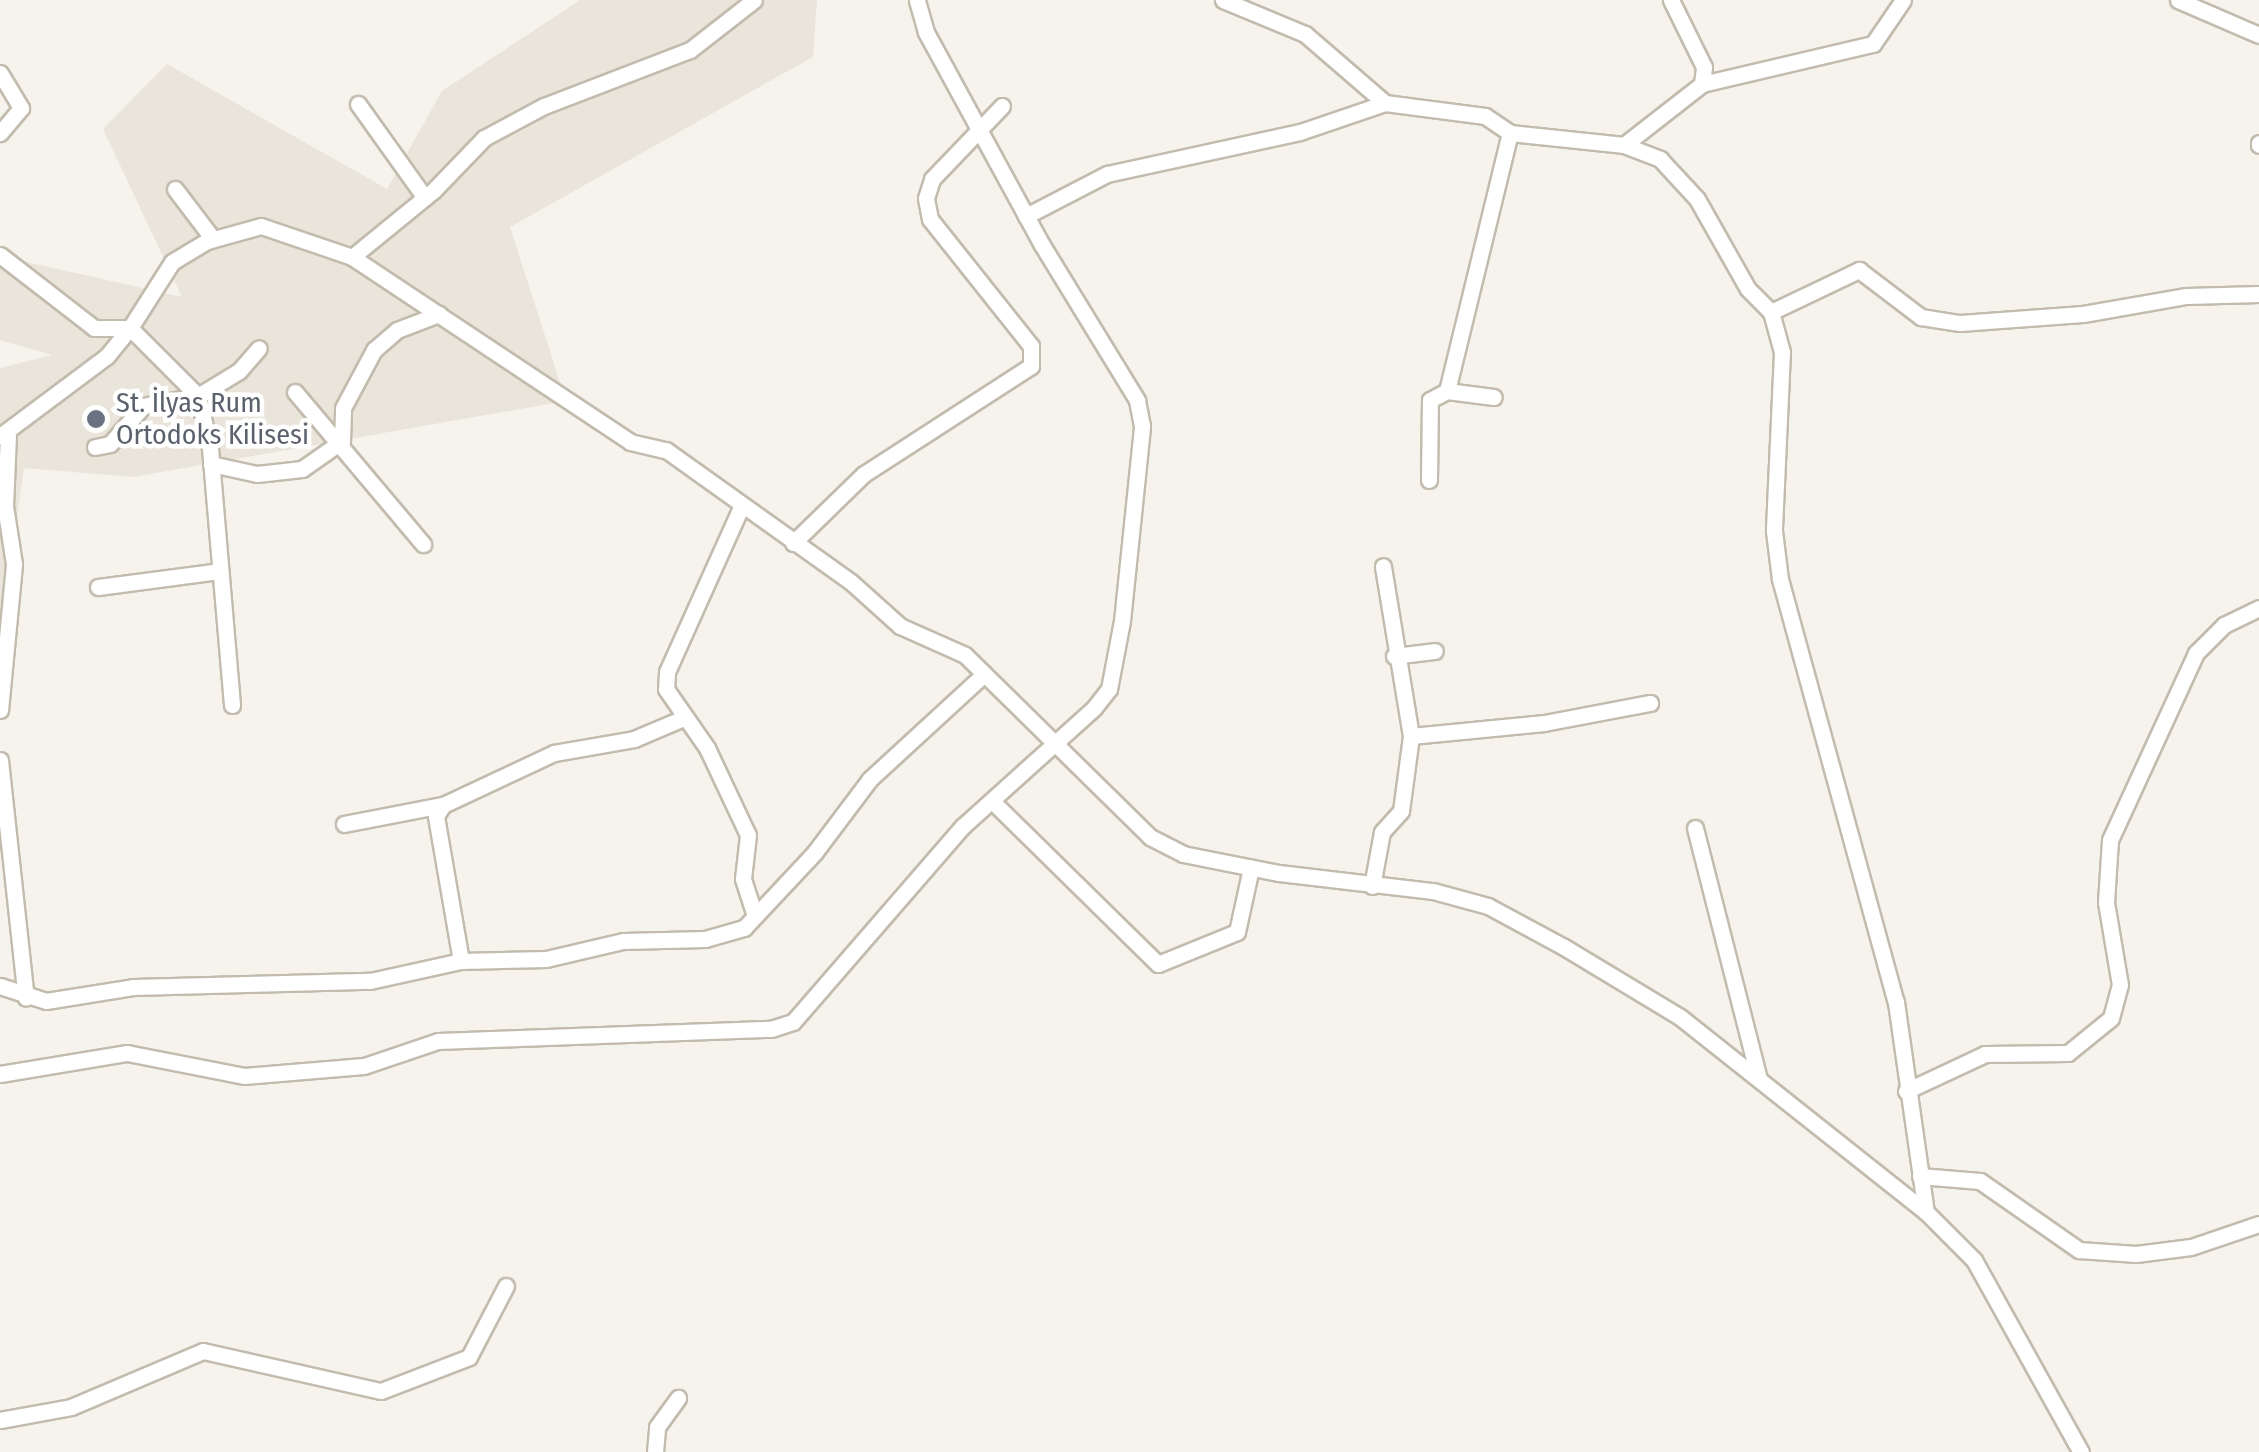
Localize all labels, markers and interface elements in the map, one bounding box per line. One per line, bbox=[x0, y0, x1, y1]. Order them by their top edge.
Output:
place label: St. İlyas Rum Ortodoks Kilisesi bbox=[116, 386, 309, 452]
marker: St. İlyas Rum Ortodoks Kilisesi bbox=[85, 408, 107, 430]

